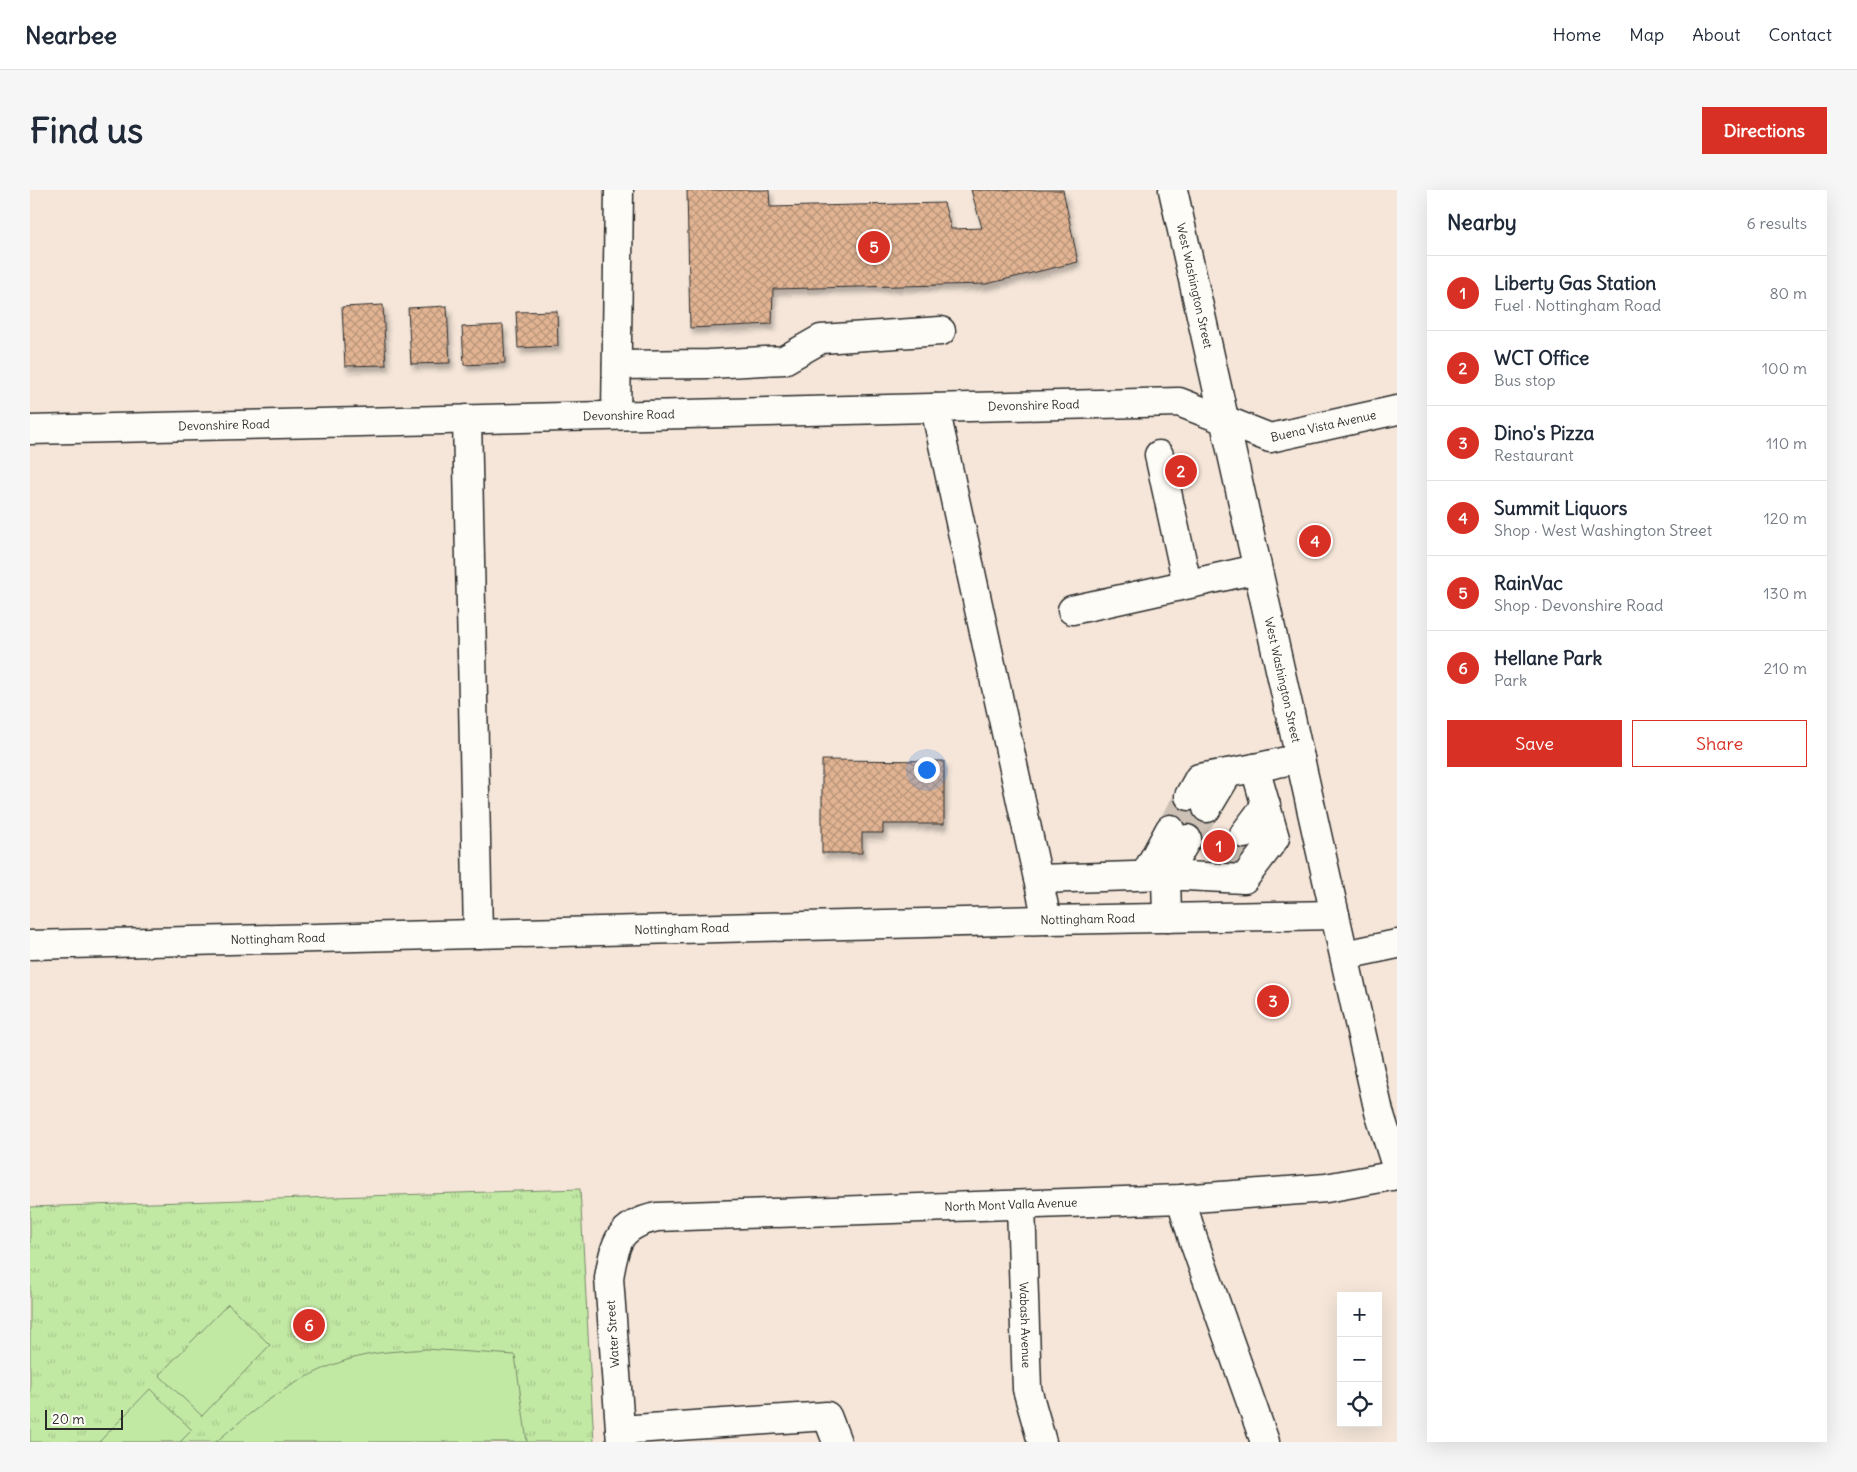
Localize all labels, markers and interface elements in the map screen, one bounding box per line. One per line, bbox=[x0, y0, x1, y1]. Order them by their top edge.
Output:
text: Nearbee bbox=[25, 20, 117, 50]
text: Home bbox=[1553, 23, 1601, 46]
text: Map bbox=[1629, 23, 1664, 46]
text: About bbox=[1692, 23, 1740, 46]
text: Contact bbox=[1768, 23, 1832, 46]
button: Directions bbox=[1702, 107, 1827, 154]
text: Find us bbox=[30, 108, 143, 152]
text: Nearby bbox=[1447, 209, 1517, 236]
text: 6 results bbox=[1746, 213, 1807, 233]
street label: West Washington Street bbox=[1174, 221, 1216, 350]
pin: 5 bbox=[858, 228, 890, 266]
text: Liberty Gas Station bbox=[1494, 271, 1656, 295]
text: 1 bbox=[1460, 283, 1466, 303]
text: 80 m bbox=[1769, 283, 1807, 303]
text: Fuel · Nottingham Road bbox=[1494, 295, 1661, 315]
text: WCT Office bbox=[1494, 346, 1589, 370]
text: 2 bbox=[1459, 358, 1467, 378]
text: 100 m bbox=[1762, 358, 1807, 378]
text: Bus stop bbox=[1494, 370, 1556, 390]
street label: Devonshire Road bbox=[988, 396, 1080, 414]
street label: Devonshire Road bbox=[583, 406, 675, 424]
street label: Buena Vista Avenue bbox=[1269, 407, 1378, 445]
street label: Devonshire Road bbox=[178, 416, 270, 433]
text: Dino's Pizza bbox=[1494, 421, 1594, 445]
text: 3 bbox=[1458, 433, 1468, 453]
text: 110 m bbox=[1766, 433, 1807, 453]
text: Restaurant bbox=[1494, 445, 1574, 465]
pin: 2 bbox=[1165, 452, 1197, 490]
text: Summit Liquors bbox=[1494, 496, 1627, 520]
text: 4 bbox=[1458, 508, 1468, 528]
text: 120 m bbox=[1764, 508, 1807, 528]
text: Shop · West Washington Street bbox=[1494, 520, 1712, 540]
pin: 4 bbox=[1299, 522, 1331, 560]
text: RainVac bbox=[1494, 571, 1563, 595]
text: 5 bbox=[1458, 583, 1468, 603]
text: 130 m bbox=[1763, 583, 1807, 603]
text: Shop · Devonshire Road bbox=[1494, 595, 1664, 615]
street label: West Washington Street bbox=[1262, 616, 1304, 744]
text: Hellane Park bbox=[1494, 646, 1602, 670]
text: 6 bbox=[1458, 658, 1468, 678]
text: 210 m bbox=[1764, 658, 1807, 678]
text: Park bbox=[1494, 670, 1527, 690]
button: Save bbox=[1447, 720, 1622, 767]
button: Share bbox=[1632, 720, 1807, 767]
your location bbox=[914, 757, 940, 783]
pin: 1 bbox=[1203, 827, 1235, 865]
street label: Nottingham Road bbox=[1040, 910, 1135, 927]
street label: Nottingham Road bbox=[634, 920, 729, 937]
street label: Nottingham Road bbox=[230, 930, 325, 947]
pin: 3 bbox=[1257, 982, 1289, 1020]
street label: North Mont Valla Avenue bbox=[944, 1195, 1078, 1214]
street label: Wabash Avenue bbox=[1017, 1282, 1034, 1368]
map controls bbox=[1337, 1292, 1382, 1427]
button: + bbox=[1337, 1292, 1382, 1337]
street label: Water Street bbox=[603, 1300, 622, 1368]
pin: 6 bbox=[293, 1306, 325, 1344]
button: − bbox=[1337, 1337, 1382, 1382]
button: locate bbox=[1337, 1382, 1382, 1427]
scale bar bbox=[45, 1407, 122, 1430]
text: 20 m bbox=[52, 1410, 85, 1428]

